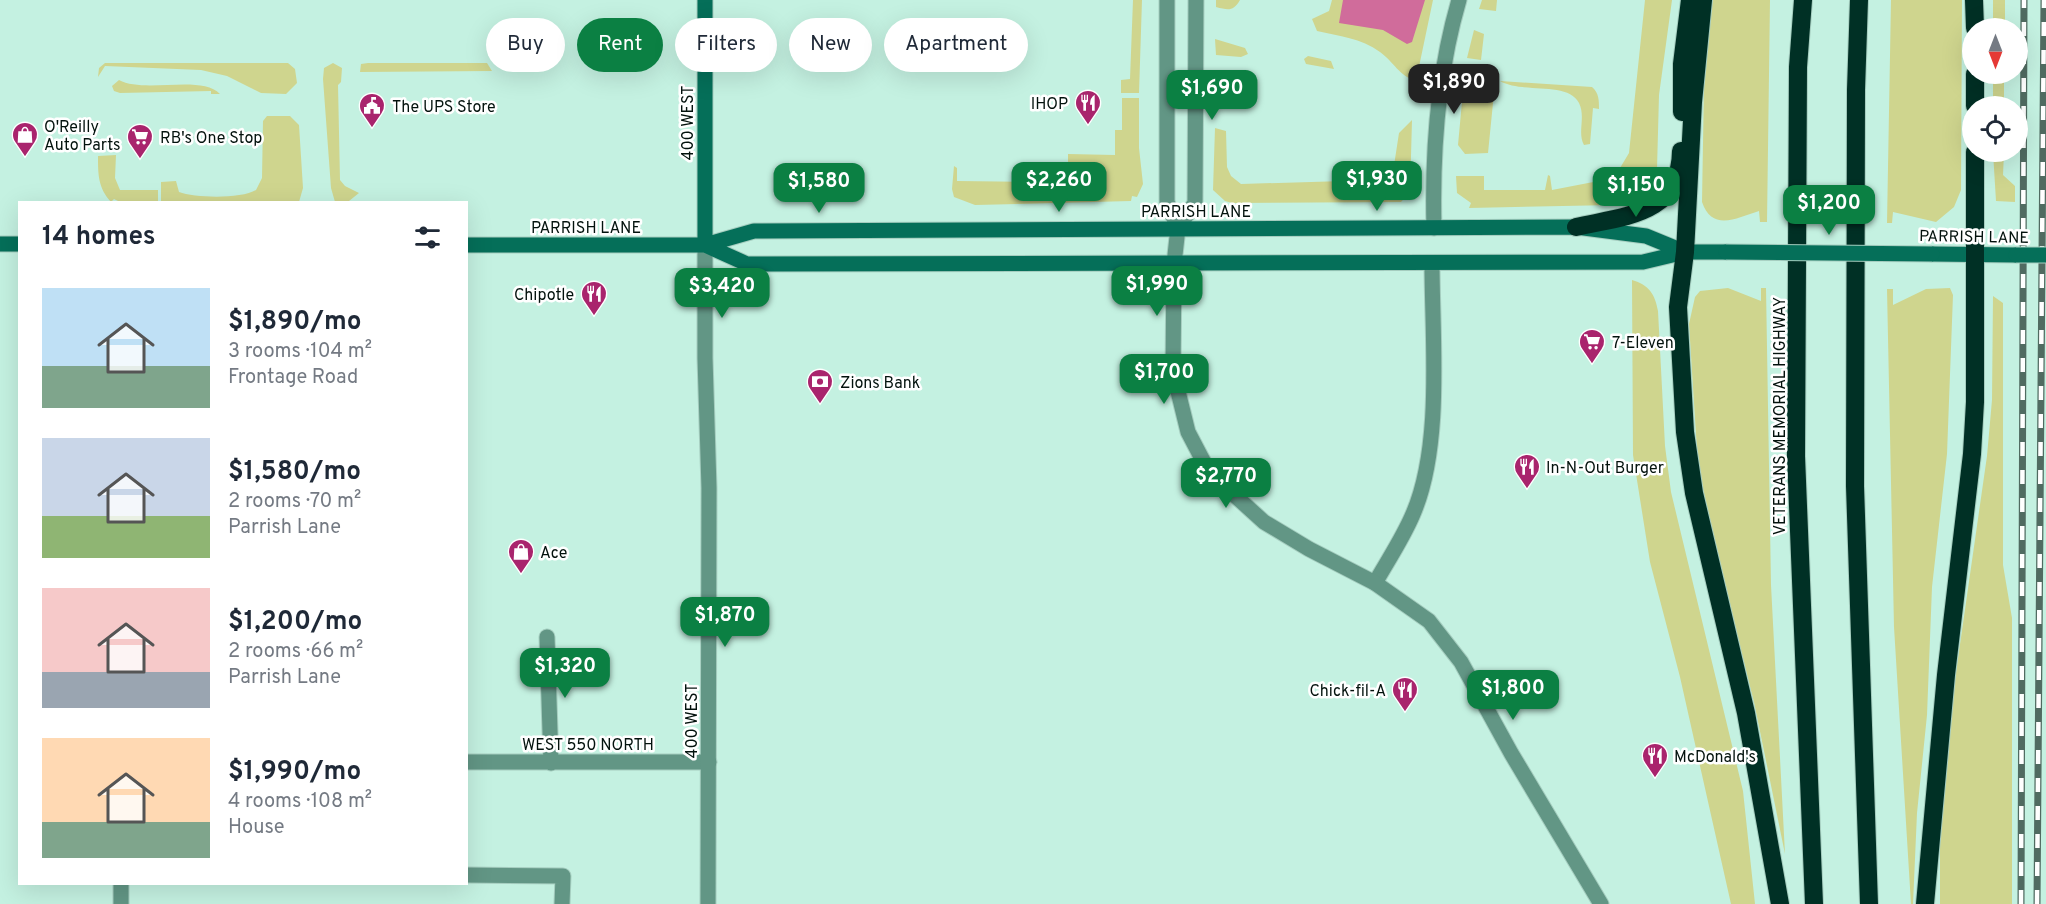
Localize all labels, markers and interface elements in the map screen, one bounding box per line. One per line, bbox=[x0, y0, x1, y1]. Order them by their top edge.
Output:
chip: Buy bbox=[486, 18, 565, 72]
chip: Rent bbox=[577, 18, 663, 72]
chip: Filters bbox=[675, 18, 777, 72]
chip: New bbox=[789, 18, 872, 72]
chip: Apartment bbox=[884, 18, 1028, 72]
north arrow bbox=[1962, 18, 2028, 84]
map controls bbox=[1962, 18, 2028, 162]
pin: $1,890 bbox=[1405, 64, 1503, 115]
pin: $1,690 bbox=[1163, 70, 1261, 121]
text: $1,890 bbox=[1422, 70, 1486, 96]
text: $1,690 bbox=[1180, 76, 1244, 102]
street label: 400 WEST bbox=[679, 85, 699, 161]
restaurant icon: IHOP bbox=[1073, 88, 1103, 126]
public building icon: The UPS Store bbox=[357, 91, 387, 129]
place label: IHOP bbox=[1031, 95, 1068, 115]
button: locate bbox=[1962, 96, 2028, 162]
place label: The UPS Store bbox=[392, 98, 496, 118]
place label: O'Reilly Auto Parts bbox=[44, 118, 121, 156]
shop icon: O'Reilly Auto Parts bbox=[10, 120, 40, 158]
supermarket icon: RB's One Stop bbox=[125, 122, 155, 160]
place label: RB's One Stop bbox=[160, 129, 262, 149]
pin: $1,930 bbox=[1328, 161, 1426, 212]
pin: $2,260 bbox=[1010, 162, 1108, 213]
pin: $1,580 bbox=[770, 163, 868, 214]
text: $1,930 bbox=[1346, 167, 1408, 193]
pin: $1,150 bbox=[1587, 167, 1685, 218]
text: $2,260 bbox=[1026, 168, 1092, 194]
text: $1,580 bbox=[788, 169, 850, 195]
text: $1,150 bbox=[1607, 173, 1665, 199]
pin: $1,200 bbox=[1780, 185, 1878, 236]
text: $1,200 bbox=[1797, 191, 1861, 217]
street label: PARRISH LANE bbox=[1141, 203, 1251, 223]
street label: PARRISH LANE bbox=[531, 219, 641, 239]
text: 14 homes bbox=[42, 221, 156, 254]
icon: filters bbox=[411, 221, 444, 254]
street label: PARRISH LANE bbox=[1919, 227, 2029, 249]
pin: $1,990 bbox=[1108, 266, 1206, 317]
pin: $3,420 bbox=[673, 268, 771, 319]
text: $1,990 bbox=[1125, 272, 1189, 298]
text: $3,420 bbox=[689, 274, 755, 300]
restaurant icon: Chipotle bbox=[579, 279, 609, 317]
place label: Chipotle bbox=[514, 286, 574, 306]
street label: VETERANS MEMORIAL HIGHWAY bbox=[1771, 297, 1791, 535]
text: $1,890/mo bbox=[228, 306, 362, 339]
icon: home bbox=[90, 312, 162, 384]
supermarket icon: 7-Eleven bbox=[1577, 327, 1607, 365]
place label: 7-Eleven bbox=[1612, 334, 1674, 354]
text: 3 rooms · 104 m² bbox=[228, 339, 372, 365]
pin: $1,700 bbox=[1115, 354, 1213, 405]
text: $1,700 bbox=[1134, 360, 1194, 386]
text: Frontage Road bbox=[228, 365, 358, 391]
bank icon: Zions Bank bbox=[805, 367, 835, 405]
place label: Zions Bank bbox=[840, 374, 920, 394]
restaurant icon: In-N-Out Burger bbox=[1512, 452, 1542, 490]
text: $1,580/mo bbox=[228, 456, 361, 489]
pin: $2,770 bbox=[1177, 458, 1275, 509]
place label: In-N-Out Burger bbox=[1546, 459, 1664, 479]
icon: home bbox=[90, 462, 162, 534]
text: $2,770 bbox=[1195, 464, 1257, 490]
text: 2 rooms · 70 m² bbox=[228, 489, 361, 515]
text: Parrish Lane bbox=[228, 515, 341, 541]
shop icon: Ace bbox=[506, 537, 536, 575]
place label: Ace bbox=[540, 544, 567, 564]
pin: $1,870 bbox=[676, 597, 774, 648]
text: $1,870 bbox=[694, 603, 756, 629]
text: $1,200/mo bbox=[228, 606, 362, 639]
icon: home bbox=[90, 612, 162, 684]
text: 2 rooms · 66 m² bbox=[228, 639, 363, 665]
pin: $1,320 bbox=[516, 648, 614, 699]
text: $1,320 bbox=[534, 654, 596, 680]
text: Parrish Lane bbox=[228, 665, 341, 691]
pin: $1,800 bbox=[1464, 670, 1562, 721]
restaurant icon: Chick-fil-A bbox=[1390, 675, 1420, 713]
text: $1,800 bbox=[1481, 676, 1545, 702]
place label: Chick-fil-A bbox=[1310, 682, 1386, 702]
street label: 400 WEST bbox=[683, 683, 703, 759]
street label: WEST 550 NORTH bbox=[522, 736, 654, 756]
restaurant icon: McDonald's bbox=[1640, 741, 1670, 779]
place label: McDonald's bbox=[1674, 748, 1756, 768]
text: $1,990/mo bbox=[228, 756, 361, 789]
icon: home bbox=[90, 762, 162, 834]
text: 4 rooms · 108 m² bbox=[228, 789, 372, 815]
text: House bbox=[228, 815, 284, 841]

